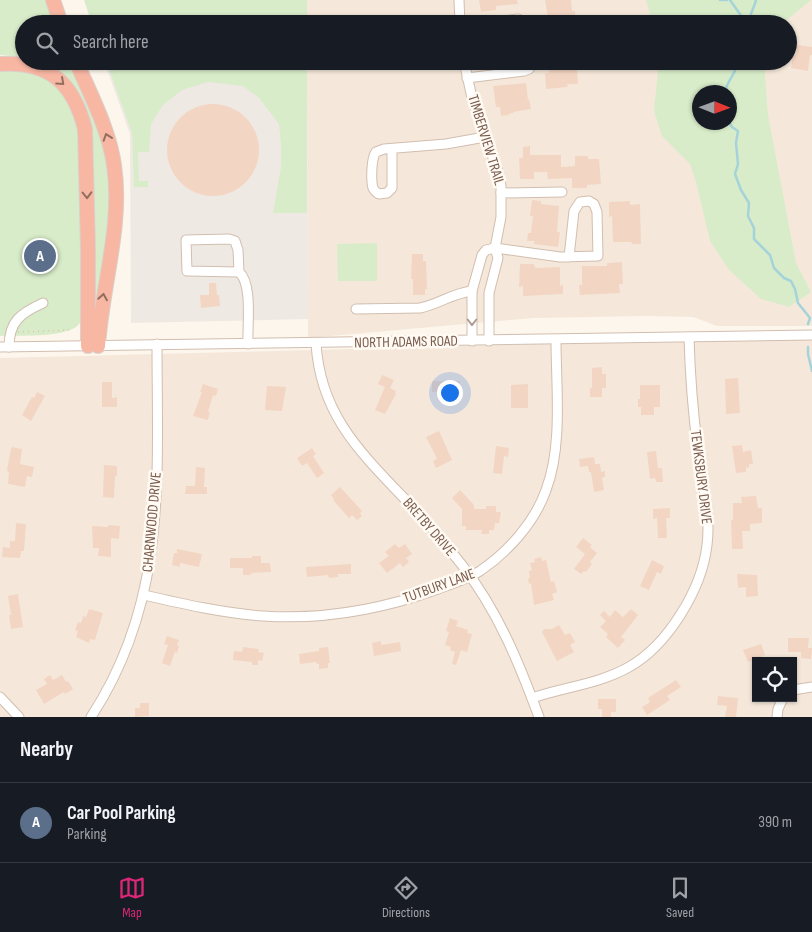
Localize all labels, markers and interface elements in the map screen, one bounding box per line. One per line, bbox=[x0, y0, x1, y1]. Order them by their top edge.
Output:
search box bbox=[15, 15, 797, 70]
icon: search bbox=[33, 29, 61, 57]
text: Search here bbox=[73, 31, 149, 54]
one-way arrow bbox=[56, 76, 65, 85]
north arrow bbox=[692, 85, 737, 130]
street label: TIMBERVIEW TRAIL bbox=[463, 92, 509, 188]
one-way arrow bbox=[103, 133, 113, 142]
one-way arrow bbox=[82, 192, 92, 199]
pin: A bbox=[24, 237, 56, 275]
one-way arrow bbox=[97, 293, 108, 301]
one-way arrow bbox=[467, 319, 477, 327]
street label: NORTH ADAMS ROAD bbox=[354, 332, 458, 352]
your location bbox=[437, 380, 463, 406]
street label: TEWKSBURY DRIVE bbox=[686, 429, 716, 525]
street label: CHARNWOOD DRIVE bbox=[138, 471, 166, 573]
street label: BRETBY DRIVE bbox=[398, 494, 460, 560]
street label: TUTBURY LANE bbox=[401, 564, 477, 608]
map controls bbox=[752, 657, 797, 702]
button: locate bbox=[752, 657, 797, 702]
text: Nearby bbox=[20, 737, 73, 762]
text: Car Pool Parking bbox=[67, 802, 176, 825]
text: A bbox=[32, 813, 40, 832]
text: 390 m bbox=[758, 813, 792, 832]
text: Parking bbox=[67, 825, 107, 844]
tab: Map bbox=[118, 874, 146, 921]
tab: Directions bbox=[382, 874, 430, 921]
tab: Saved bbox=[666, 874, 694, 921]

